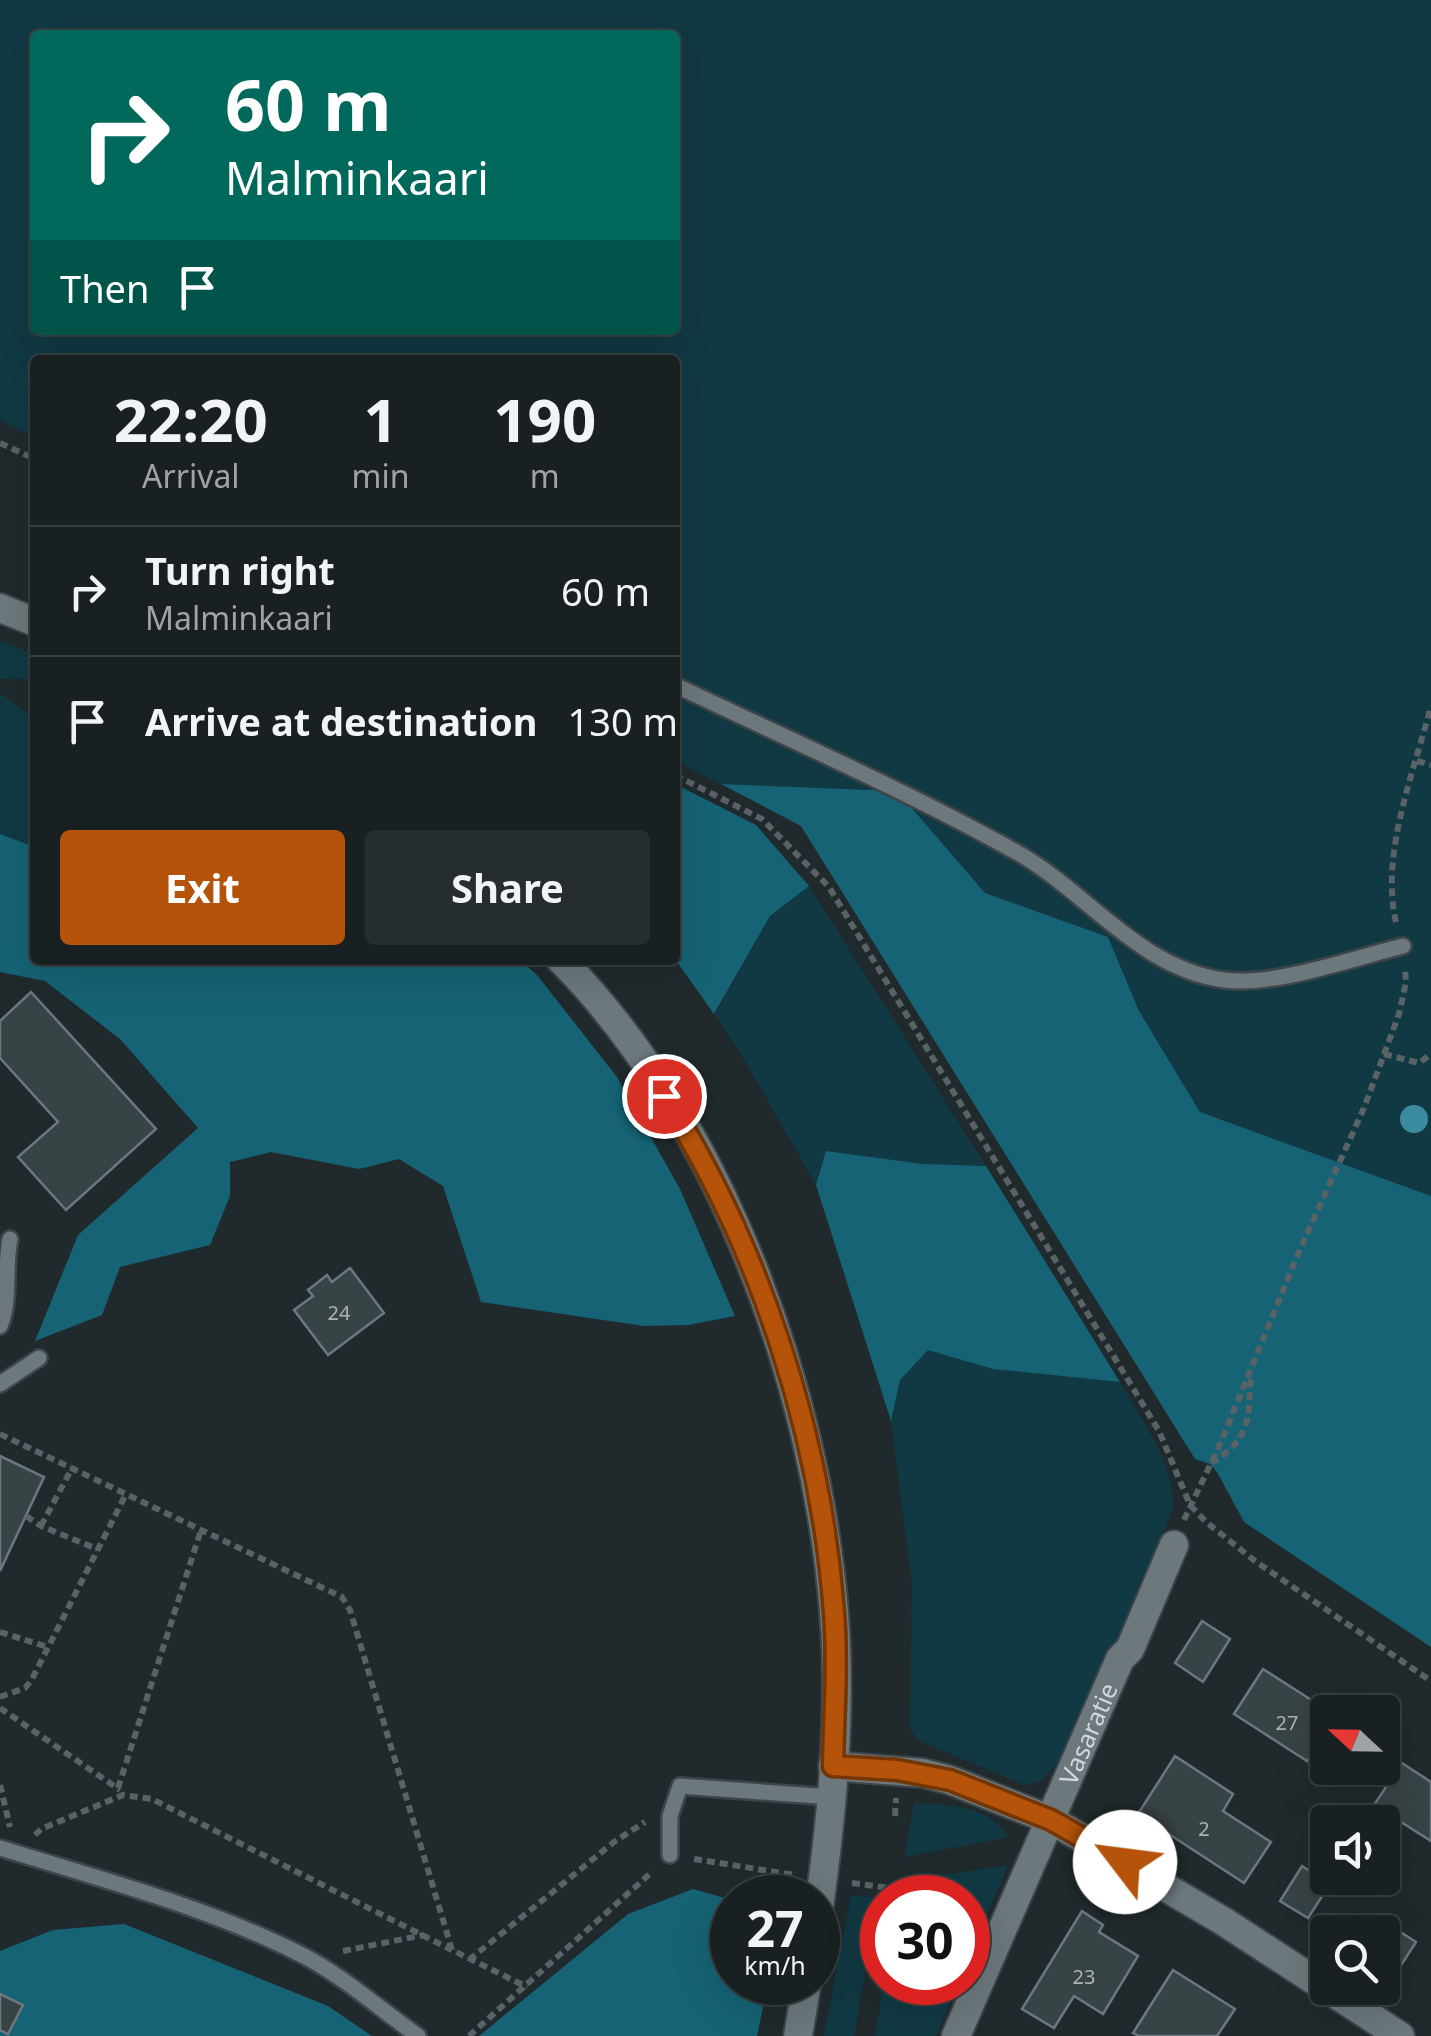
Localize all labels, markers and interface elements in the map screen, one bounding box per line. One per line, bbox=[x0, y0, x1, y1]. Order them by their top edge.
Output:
text: 60 m bbox=[225, 56, 392, 152]
icon: right bbox=[60, 70, 190, 200]
text: Malminkaari bbox=[225, 147, 489, 208]
icon: arrive bbox=[170, 260, 225, 315]
text: Then bbox=[60, 262, 150, 314]
text: 22:20 bbox=[114, 378, 268, 460]
text: 1 bbox=[363, 378, 398, 460]
text: 190 bbox=[493, 378, 596, 460]
text: Arrival bbox=[142, 454, 240, 497]
text: min bbox=[352, 454, 410, 497]
text: m bbox=[530, 454, 560, 497]
text: Turn right bbox=[145, 544, 335, 596]
icon: right bbox=[60, 564, 115, 619]
text: 60 m bbox=[561, 565, 650, 617]
text: Malminkaari bbox=[145, 596, 333, 639]
icon: arrive bbox=[60, 694, 115, 749]
text: Arrive at destination bbox=[145, 695, 537, 747]
text: 130 m bbox=[567, 695, 678, 747]
button: Exit bbox=[60, 830, 345, 945]
button: Share bbox=[365, 830, 650, 945]
pin bbox=[622, 1054, 707, 1139]
icon: arrive bbox=[637, 1069, 692, 1124]
house number: 24 bbox=[328, 1299, 351, 1326]
street label: Vasaratie bbox=[1051, 1677, 1125, 1790]
north arrow bbox=[1310, 1695, 1400, 1785]
map controls bbox=[1310, 1695, 1400, 2005]
house number: 27 bbox=[1276, 1709, 1298, 1736]
button: sound bbox=[1310, 1805, 1400, 1895]
position arrow bbox=[1073, 1810, 1177, 1914]
house number: 2 bbox=[1198, 1815, 1210, 1842]
speed limit sign: 30 bbox=[860, 1875, 990, 2005]
text: 27 bbox=[746, 1894, 804, 1962]
button: search bbox=[1310, 1915, 1400, 2005]
text: km/h bbox=[744, 1948, 806, 1982]
house number: 23 bbox=[1073, 1963, 1095, 1990]

